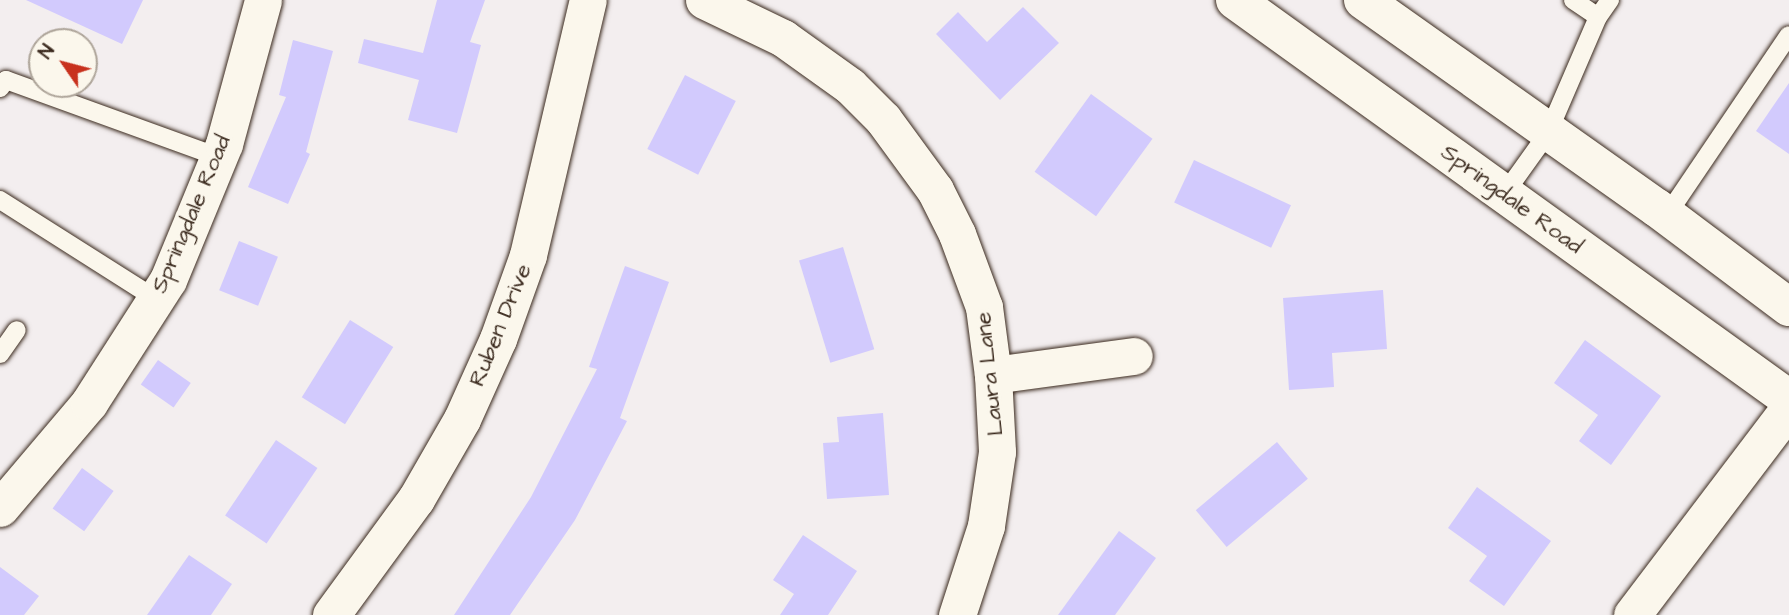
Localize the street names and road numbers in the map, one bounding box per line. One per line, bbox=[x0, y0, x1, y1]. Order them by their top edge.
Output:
street label: Springdale Road bbox=[145, 131, 237, 297]
street label: Springdale Road bbox=[1436, 138, 1588, 260]
street label: Ruben Drive bbox=[463, 260, 537, 390]
street label: Laura Lane bbox=[969, 311, 1009, 437]

